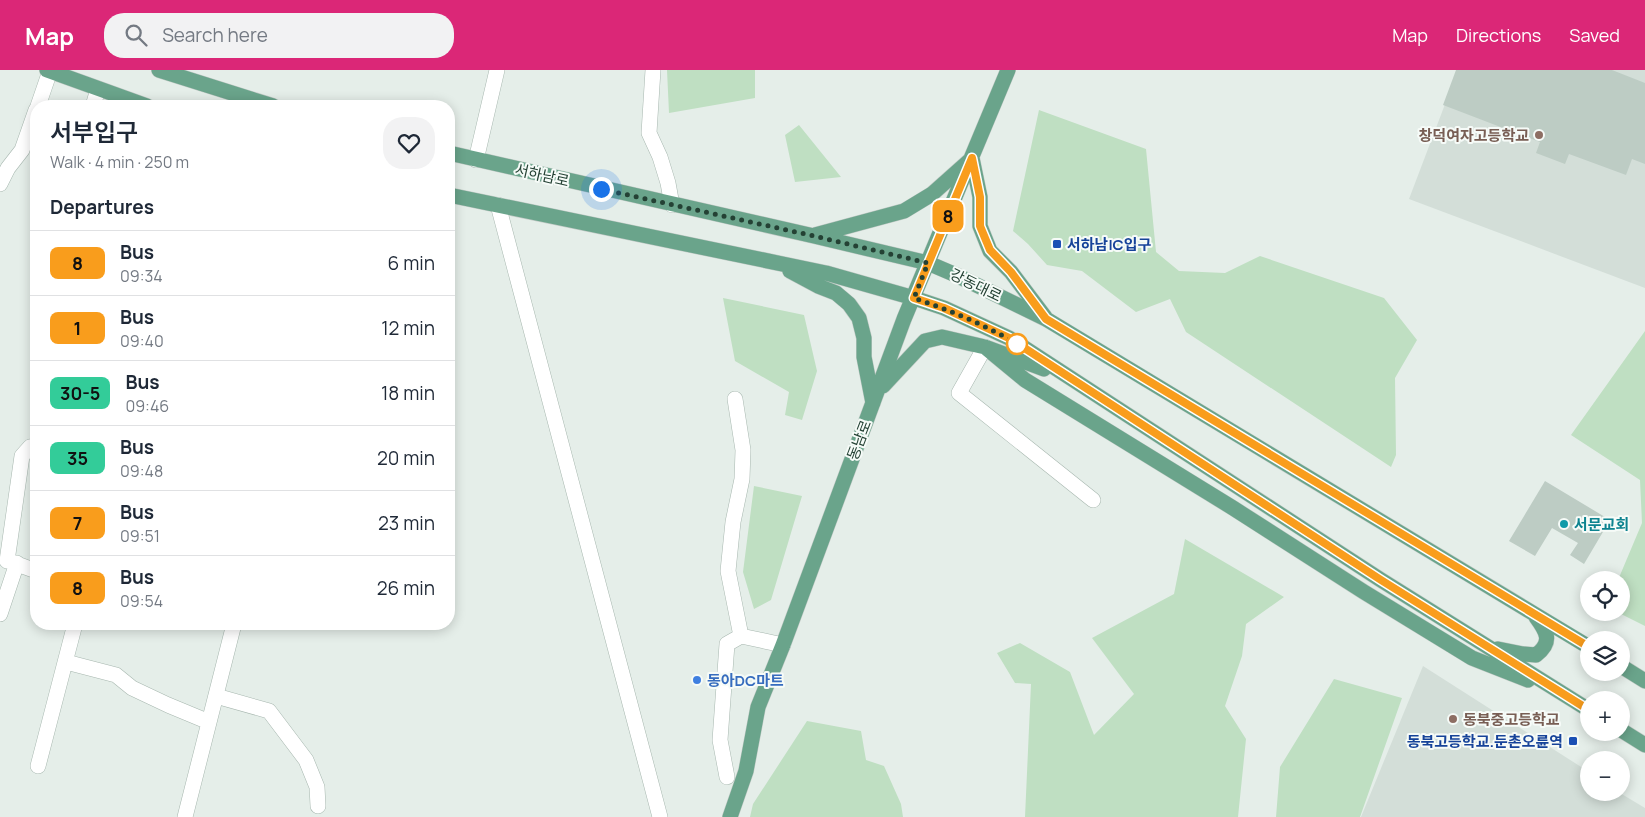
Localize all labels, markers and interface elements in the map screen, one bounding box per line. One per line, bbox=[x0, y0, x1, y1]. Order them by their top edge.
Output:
search box bbox=[104, 13, 454, 58]
text: Map bbox=[25, 19, 74, 52]
icon: search bbox=[122, 21, 150, 49]
text: Search here bbox=[162, 22, 268, 48]
text: Map bbox=[1392, 23, 1428, 47]
text: Directions bbox=[1456, 23, 1541, 47]
text: Saved bbox=[1569, 23, 1620, 47]
text: 서부입구 bbox=[50, 115, 138, 148]
button: heart bbox=[383, 117, 435, 169]
place label: 창덕여자고등학교 bbox=[1419, 125, 1529, 146]
marker: 창덕여자고등학교 bbox=[1533, 129, 1545, 141]
text: Walk · 4 min · 250 m bbox=[50, 151, 189, 173]
street label: 서하남로 bbox=[513, 159, 571, 191]
your location bbox=[589, 177, 614, 202]
text: Departures bbox=[50, 194, 154, 220]
line badge: 8 bbox=[932, 200, 964, 232]
text: 8 bbox=[942, 204, 954, 228]
place label: 서하남IC입구 bbox=[1067, 234, 1151, 255]
marker: 서하남IC입구 bbox=[1051, 238, 1063, 250]
text: Bus bbox=[120, 239, 154, 265]
text: 6 min bbox=[388, 250, 435, 276]
text: 8 bbox=[72, 251, 83, 275]
street label: 강동대로 bbox=[947, 263, 1005, 307]
text: 09:34 bbox=[120, 265, 163, 287]
text: Bus bbox=[120, 304, 154, 330]
text: 12 min bbox=[381, 315, 435, 341]
text: 1 bbox=[74, 316, 81, 340]
text: 09:40 bbox=[120, 330, 164, 352]
unlabelled marker bbox=[1006, 333, 1028, 355]
text: Bus bbox=[125, 369, 160, 395]
text: 18 min bbox=[381, 380, 435, 406]
text: 30-5 bbox=[60, 381, 100, 405]
text: 09:46 bbox=[125, 395, 169, 417]
street label: 동남로 bbox=[842, 417, 876, 463]
text: Bus bbox=[120, 434, 154, 460]
text: 20 min bbox=[377, 445, 435, 471]
text: 35 bbox=[67, 446, 88, 470]
text: 09:48 bbox=[120, 460, 163, 482]
text: Bus bbox=[120, 499, 154, 525]
text: 23 min bbox=[378, 510, 435, 536]
text: 7 bbox=[73, 511, 82, 535]
place label: 서문교회 bbox=[1574, 514, 1629, 535]
marker: 서문교회 bbox=[1558, 518, 1570, 530]
text: 09:51 bbox=[120, 525, 160, 547]
text: Bus bbox=[120, 564, 154, 590]
map controls bbox=[1580, 571, 1630, 801]
button: locate bbox=[1580, 571, 1630, 621]
text: 26 min bbox=[377, 575, 435, 601]
text: 8 bbox=[72, 576, 83, 600]
text: 09:54 bbox=[120, 590, 163, 612]
button: layers bbox=[1580, 631, 1630, 681]
place label: 동아DC마트 bbox=[707, 670, 784, 691]
marker: 동아DC마트 bbox=[691, 674, 703, 686]
button: + bbox=[1580, 691, 1630, 741]
place label: 동북중고등학교 bbox=[1463, 709, 1560, 730]
marker: 동북중고등학교 bbox=[1447, 713, 1459, 725]
place label: 동북고등학교.둔촌오륜역 bbox=[1407, 731, 1563, 752]
marker: 동북고등학교.둔촌오륜역 bbox=[1567, 735, 1579, 747]
button: − bbox=[1580, 751, 1630, 801]

